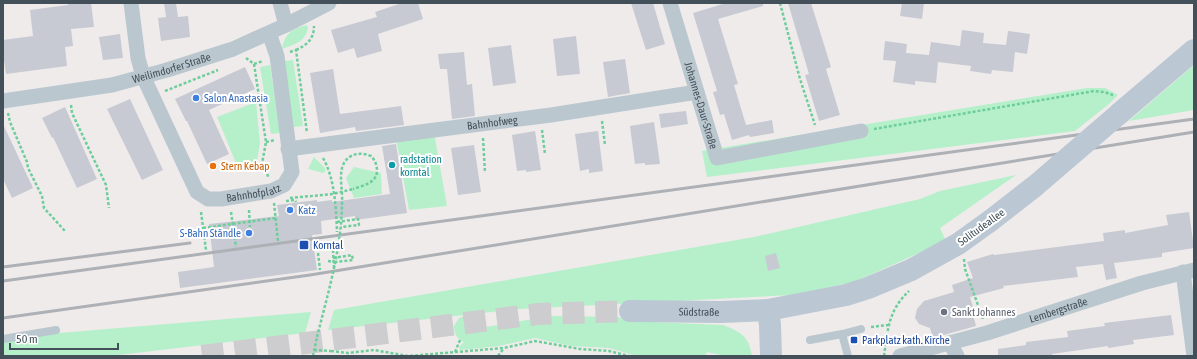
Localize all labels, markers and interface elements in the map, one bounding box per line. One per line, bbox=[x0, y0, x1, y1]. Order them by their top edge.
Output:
street label: Weilimdorfer Straße bbox=[131, 51, 212, 85]
street label: Johannes-Daur-Straße bbox=[682, 60, 720, 150]
place label: Salon Anastasia bbox=[204, 92, 268, 104]
marker: Salon Anastasia bbox=[191, 93, 201, 103]
street label: Bahnhofweg bbox=[466, 113, 519, 132]
place label: radstation korntal bbox=[400, 153, 442, 178]
place label: Stern Kebap bbox=[221, 160, 269, 172]
marker: radstation korntal bbox=[387, 160, 397, 170]
marker: Stern Kebap bbox=[208, 161, 218, 171]
street label: Bahnhofplatz bbox=[225, 181, 282, 204]
place label: Katz bbox=[298, 204, 315, 216]
marker: Katz bbox=[285, 205, 295, 215]
street label: Solitudeallee bbox=[955, 206, 1007, 248]
place label: S-Bahn Ständle bbox=[180, 227, 241, 239]
marker: S-Bahn Ständle bbox=[244, 228, 254, 238]
marker: Korntal bbox=[298, 239, 310, 251]
place label: Korntal bbox=[313, 239, 343, 251]
street label: Lembergstraße bbox=[1028, 295, 1089, 325]
street label: Südstraße bbox=[679, 306, 719, 318]
place label: Sankt Johannes bbox=[952, 306, 1015, 318]
marker: Sankt Johannes bbox=[939, 307, 949, 317]
scale bar bbox=[10, 325, 118, 351]
text: 50 m bbox=[16, 332, 38, 346]
place label: Parkplatz kath. Kirche bbox=[862, 334, 950, 346]
marker: Parkplatz kath. Kirche bbox=[849, 335, 859, 345]

